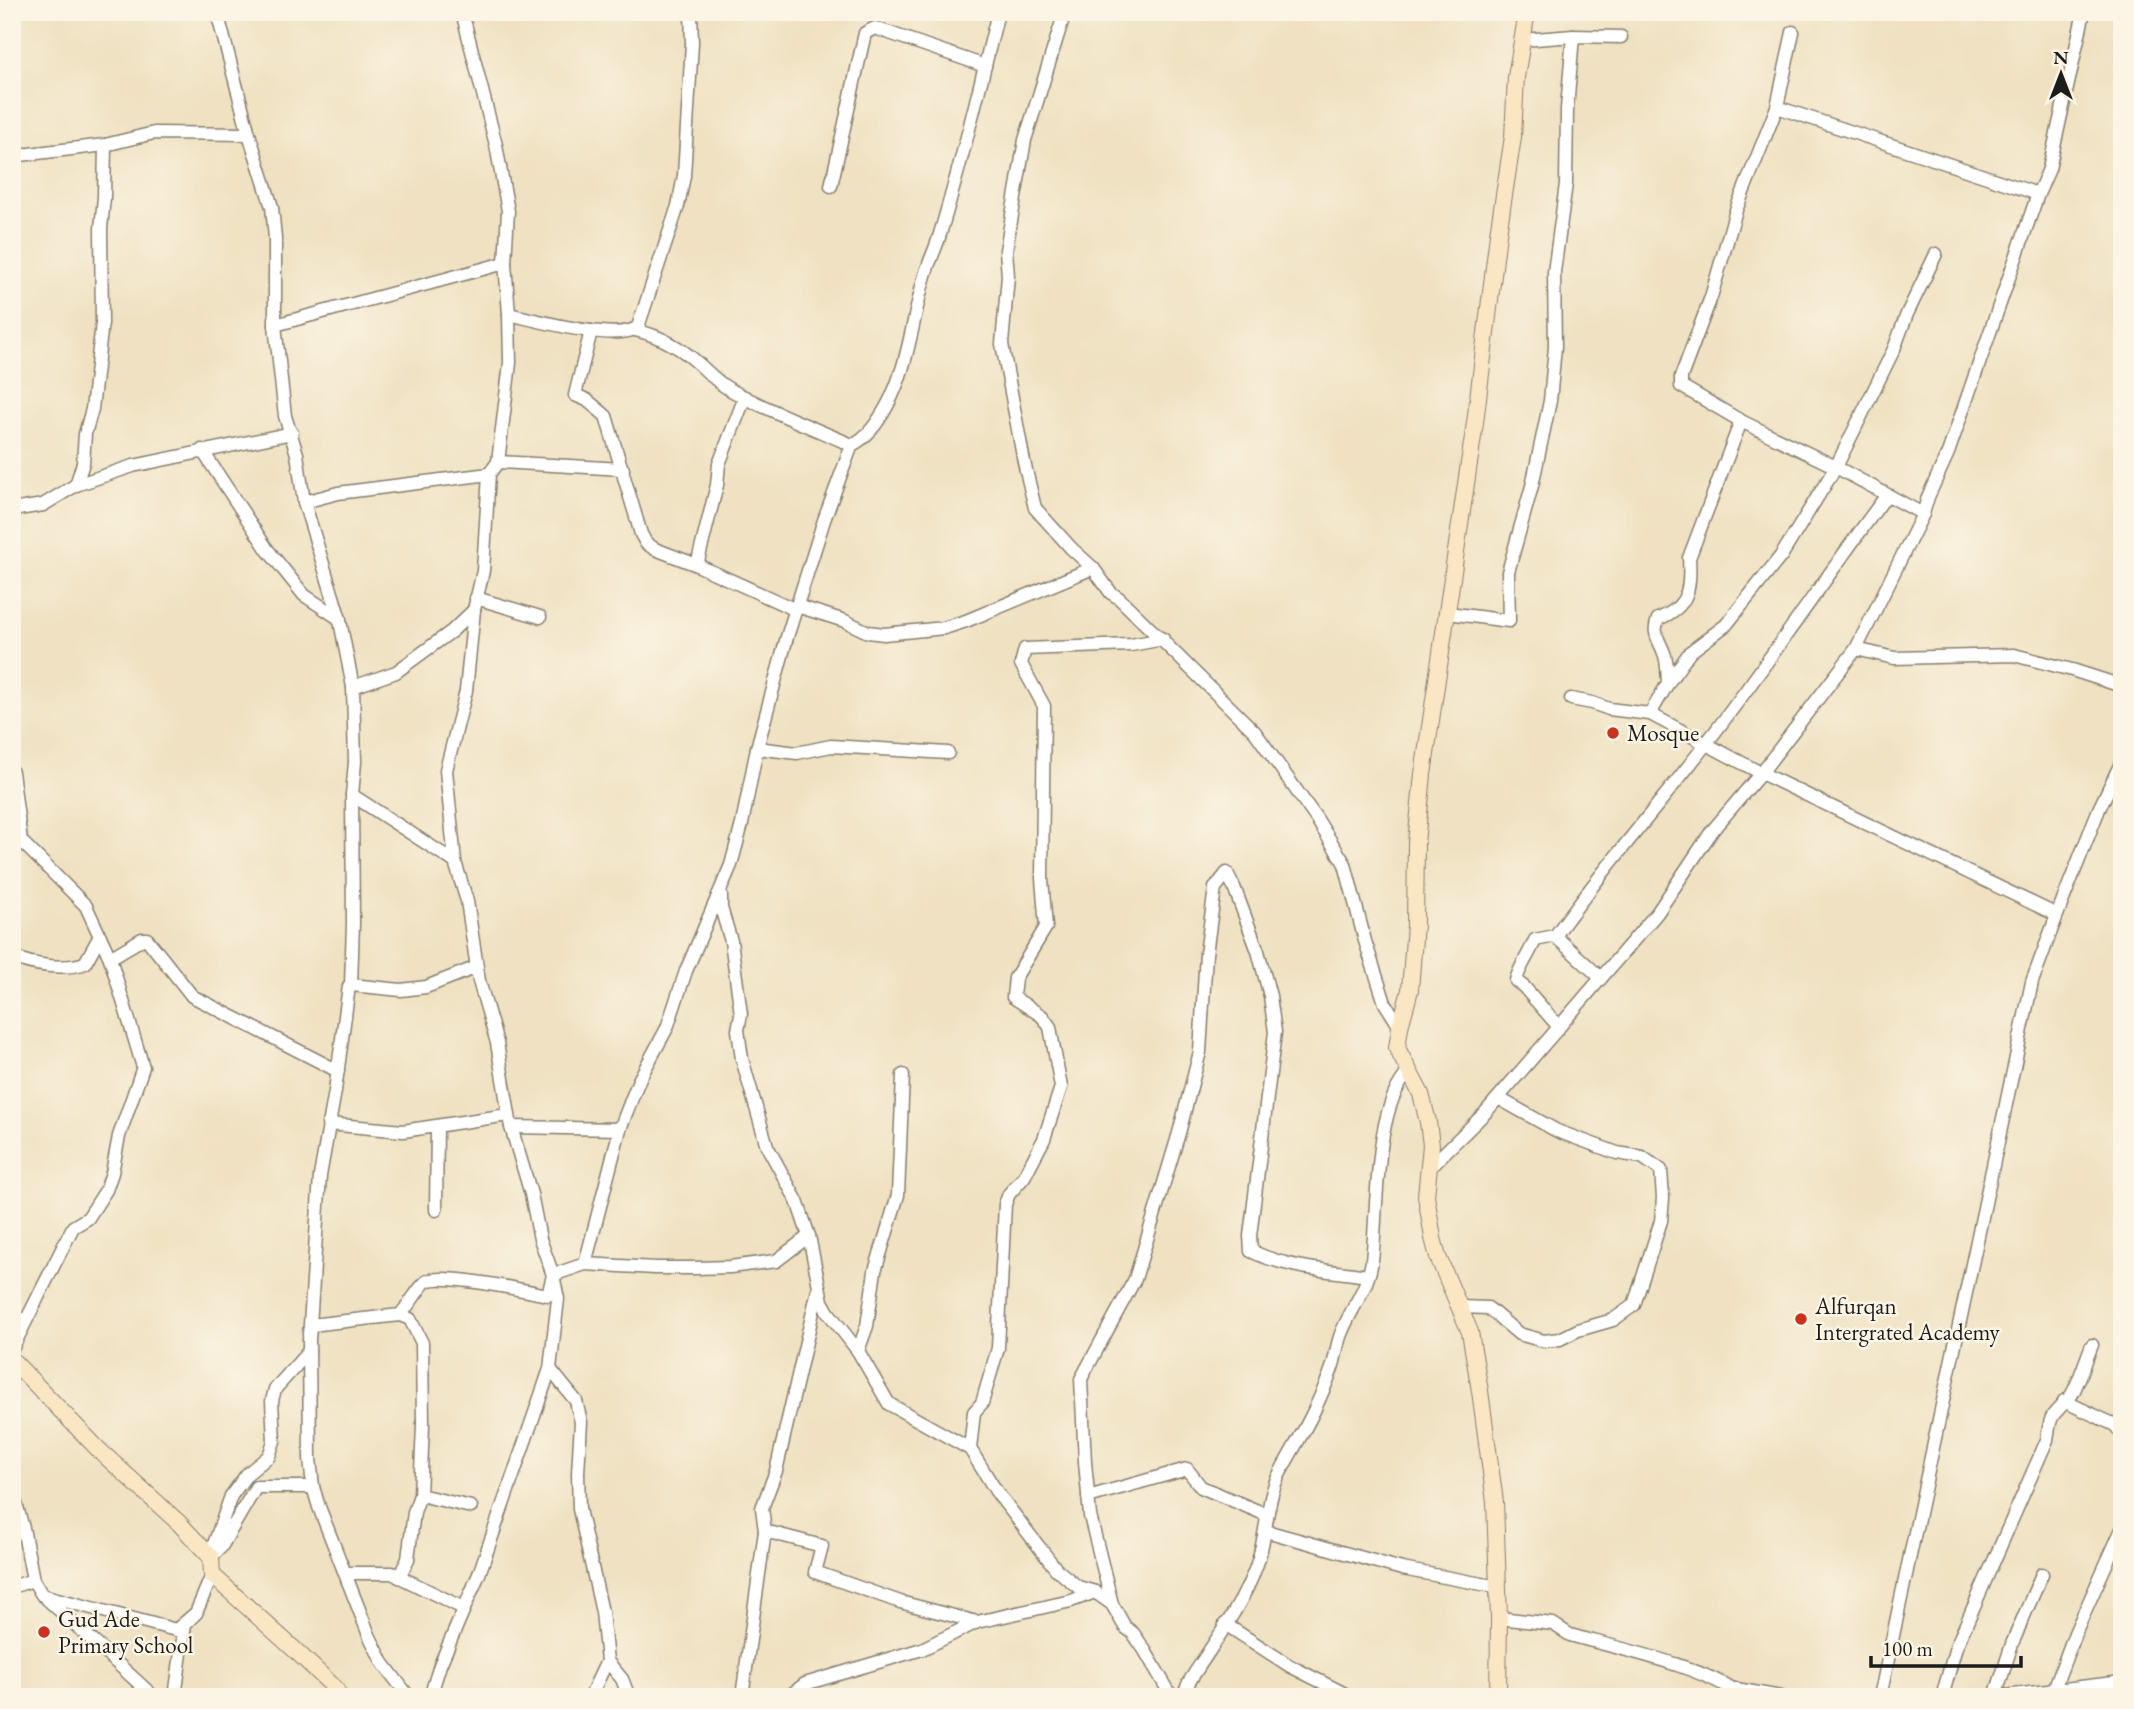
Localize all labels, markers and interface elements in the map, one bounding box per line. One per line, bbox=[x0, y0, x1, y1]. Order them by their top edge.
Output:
north arrow bbox=[2025, 38, 2096, 108]
text: N bbox=[2053, 45, 2069, 70]
place label: Mosque bbox=[1627, 718, 1699, 748]
marker: Mosque bbox=[1605, 725, 1621, 741]
place label: Alfurqan Intergrated Academy bbox=[1814, 1291, 2001, 1347]
marker: Alfurqan Intergrated Academy bbox=[1793, 1311, 1809, 1327]
place label: Gud Ade Primary School bbox=[58, 1604, 194, 1660]
marker: Gud Ade Primary School bbox=[36, 1624, 52, 1640]
scale bar bbox=[1871, 1625, 2022, 1669]
text: 100 m bbox=[1882, 1635, 1933, 1662]

